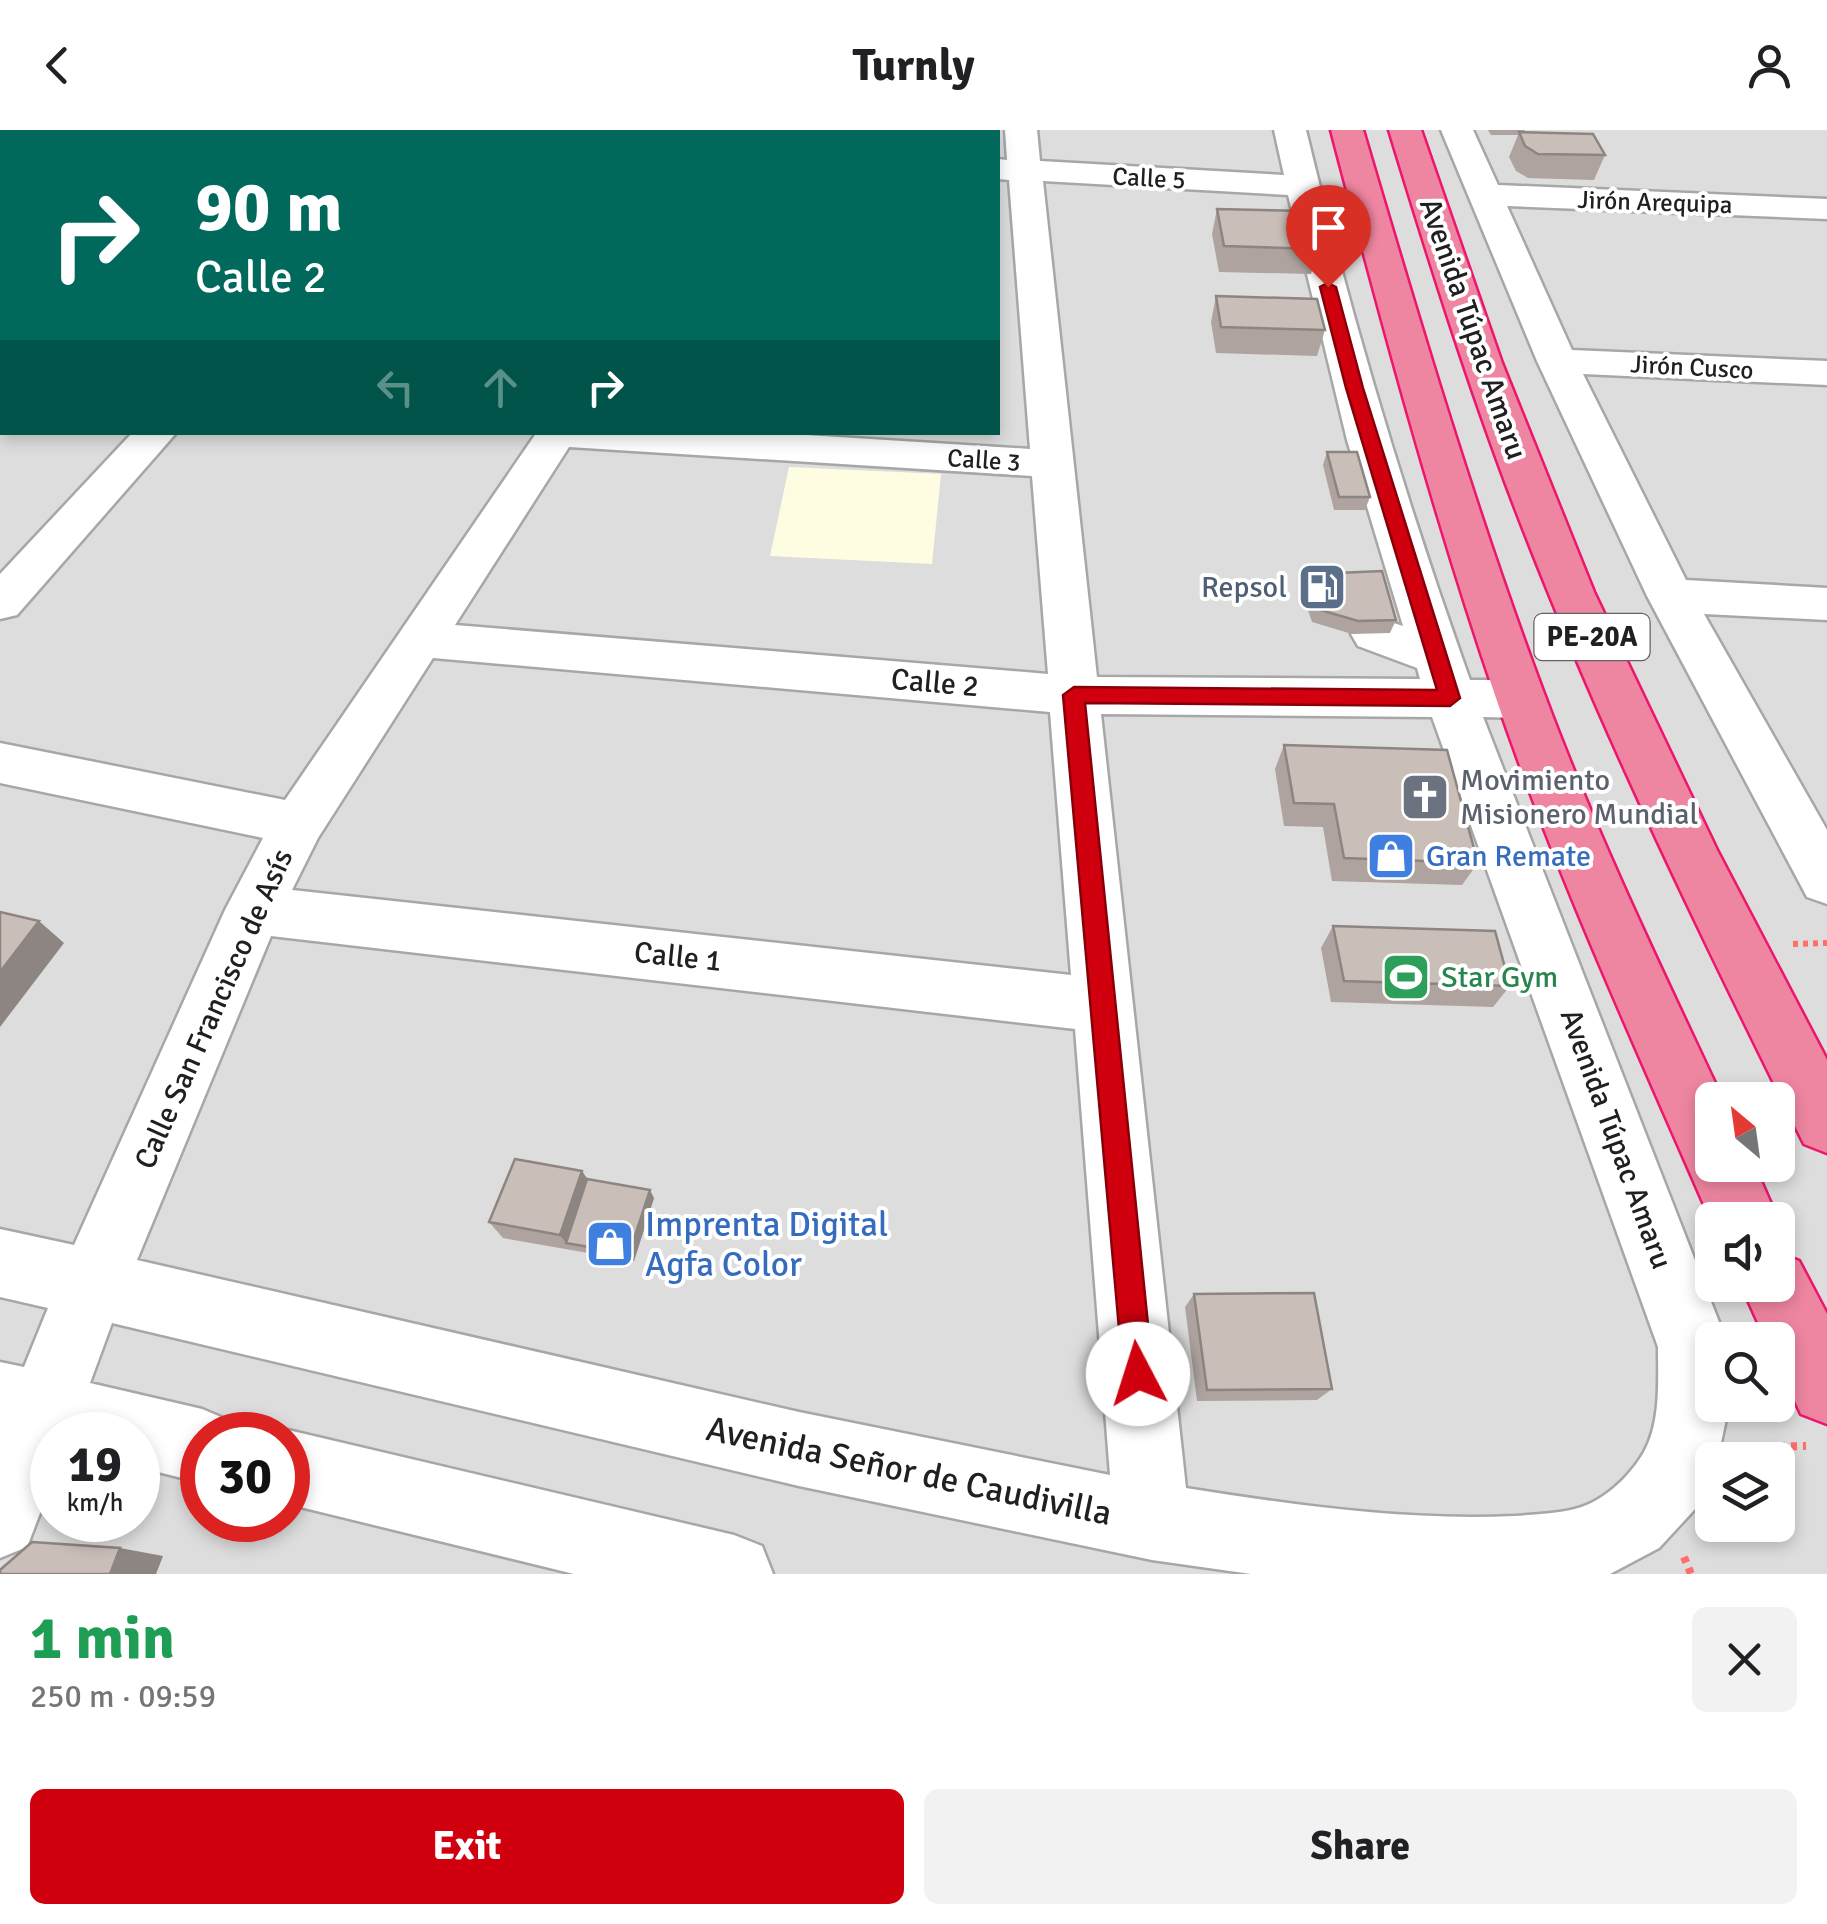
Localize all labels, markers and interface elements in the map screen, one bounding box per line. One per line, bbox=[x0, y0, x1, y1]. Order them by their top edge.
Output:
icon: back bbox=[30, 38, 85, 93]
text: Turnly bbox=[852, 38, 975, 93]
icon: person bbox=[1742, 38, 1797, 93]
street label: Calle 5 bbox=[1112, 161, 1186, 195]
text: 90 m bbox=[195, 164, 343, 250]
icon: right bbox=[30, 170, 160, 300]
street label: Jirón Arequipa bbox=[1577, 184, 1733, 220]
pin bbox=[1286, 185, 1371, 288]
street label: Avenida Túpac Amaru bbox=[1411, 193, 1535, 465]
icon: arrive bbox=[1301, 200, 1356, 255]
text: Calle 2 bbox=[195, 250, 327, 305]
street label: Jirón Cusco bbox=[1630, 348, 1754, 386]
icon: left bbox=[368, 360, 423, 415]
icon: ahead bbox=[473, 360, 528, 415]
icon: right bbox=[578, 360, 633, 415]
street label: Calle 3 bbox=[946, 442, 1022, 478]
fuel station icon: Repsol bbox=[1296, 561, 1348, 613]
place label: Repsol bbox=[1201, 569, 1287, 606]
road number: PE-20A bbox=[1534, 614, 1650, 660]
street label: Calle 2 bbox=[890, 661, 980, 705]
place label: Movimiento Misionero Mundial bbox=[1460, 762, 1698, 833]
church icon: Movimiento Misionero Mundial bbox=[1399, 771, 1451, 823]
shop icon: Gran Remate bbox=[1365, 830, 1417, 882]
place label: Gran Remate bbox=[1426, 838, 1591, 875]
street label: Calle San Francisco de Asís bbox=[127, 843, 301, 1175]
street label: Calle 1 bbox=[632, 934, 724, 980]
sports icon: Star Gym bbox=[1380, 951, 1432, 1003]
place label: Star Gym bbox=[1441, 959, 1558, 996]
street label: Avenida Túpac Amaru bbox=[1552, 1004, 1680, 1274]
north arrow bbox=[1695, 1082, 1795, 1182]
map controls bbox=[1695, 1082, 1795, 1542]
button: sound bbox=[1695, 1202, 1795, 1302]
place label: Imprenta Digital Agfa Color bbox=[645, 1203, 888, 1286]
shop icon: Imprenta Digital Agfa Color bbox=[584, 1218, 636, 1270]
position arrow bbox=[1086, 1322, 1190, 1426]
button: search bbox=[1695, 1322, 1795, 1422]
street label: Avenida Señor de Caudivilla bbox=[702, 1407, 1116, 1535]
speed limit sign: 30 bbox=[180, 1412, 310, 1542]
text: 19 bbox=[68, 1434, 122, 1496]
button: layers bbox=[1695, 1442, 1795, 1542]
text: km/h bbox=[67, 1487, 123, 1518]
text: 1 min bbox=[30, 1602, 175, 1676]
button: close bbox=[1692, 1607, 1797, 1712]
text: 250 m · 09:59 bbox=[30, 1677, 216, 1716]
button: Exit bbox=[30, 1789, 904, 1904]
button: Share bbox=[924, 1789, 1797, 1904]

